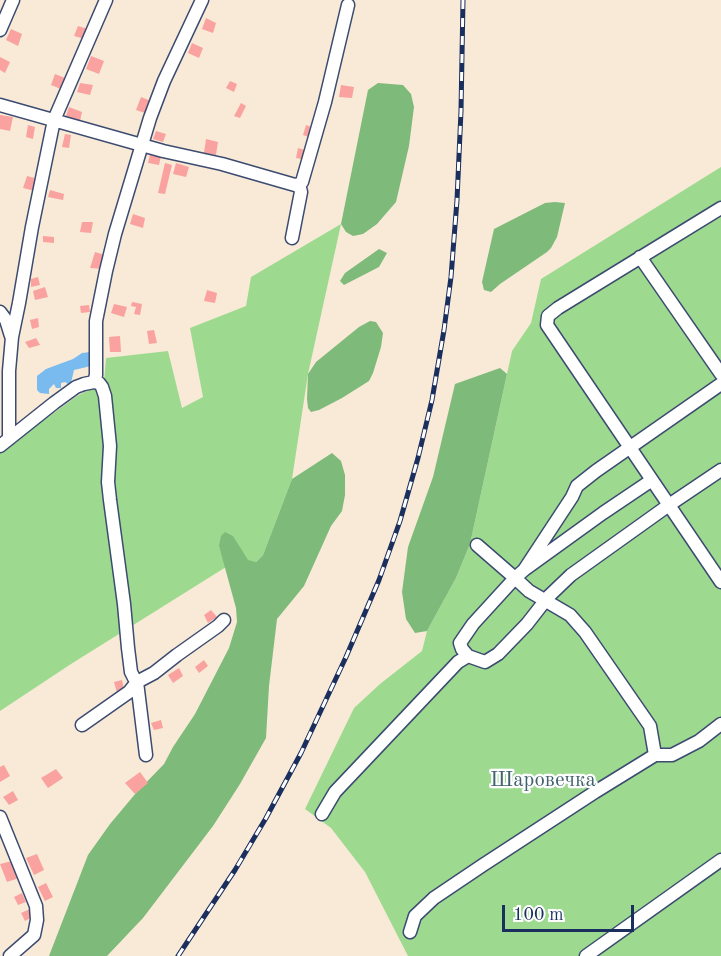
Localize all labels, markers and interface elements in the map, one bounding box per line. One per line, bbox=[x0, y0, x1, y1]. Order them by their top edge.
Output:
park label: Шаровечка bbox=[490, 767, 596, 793]
scale bar bbox=[505, 893, 637, 931]
text: 100 m bbox=[513, 906, 564, 924]

